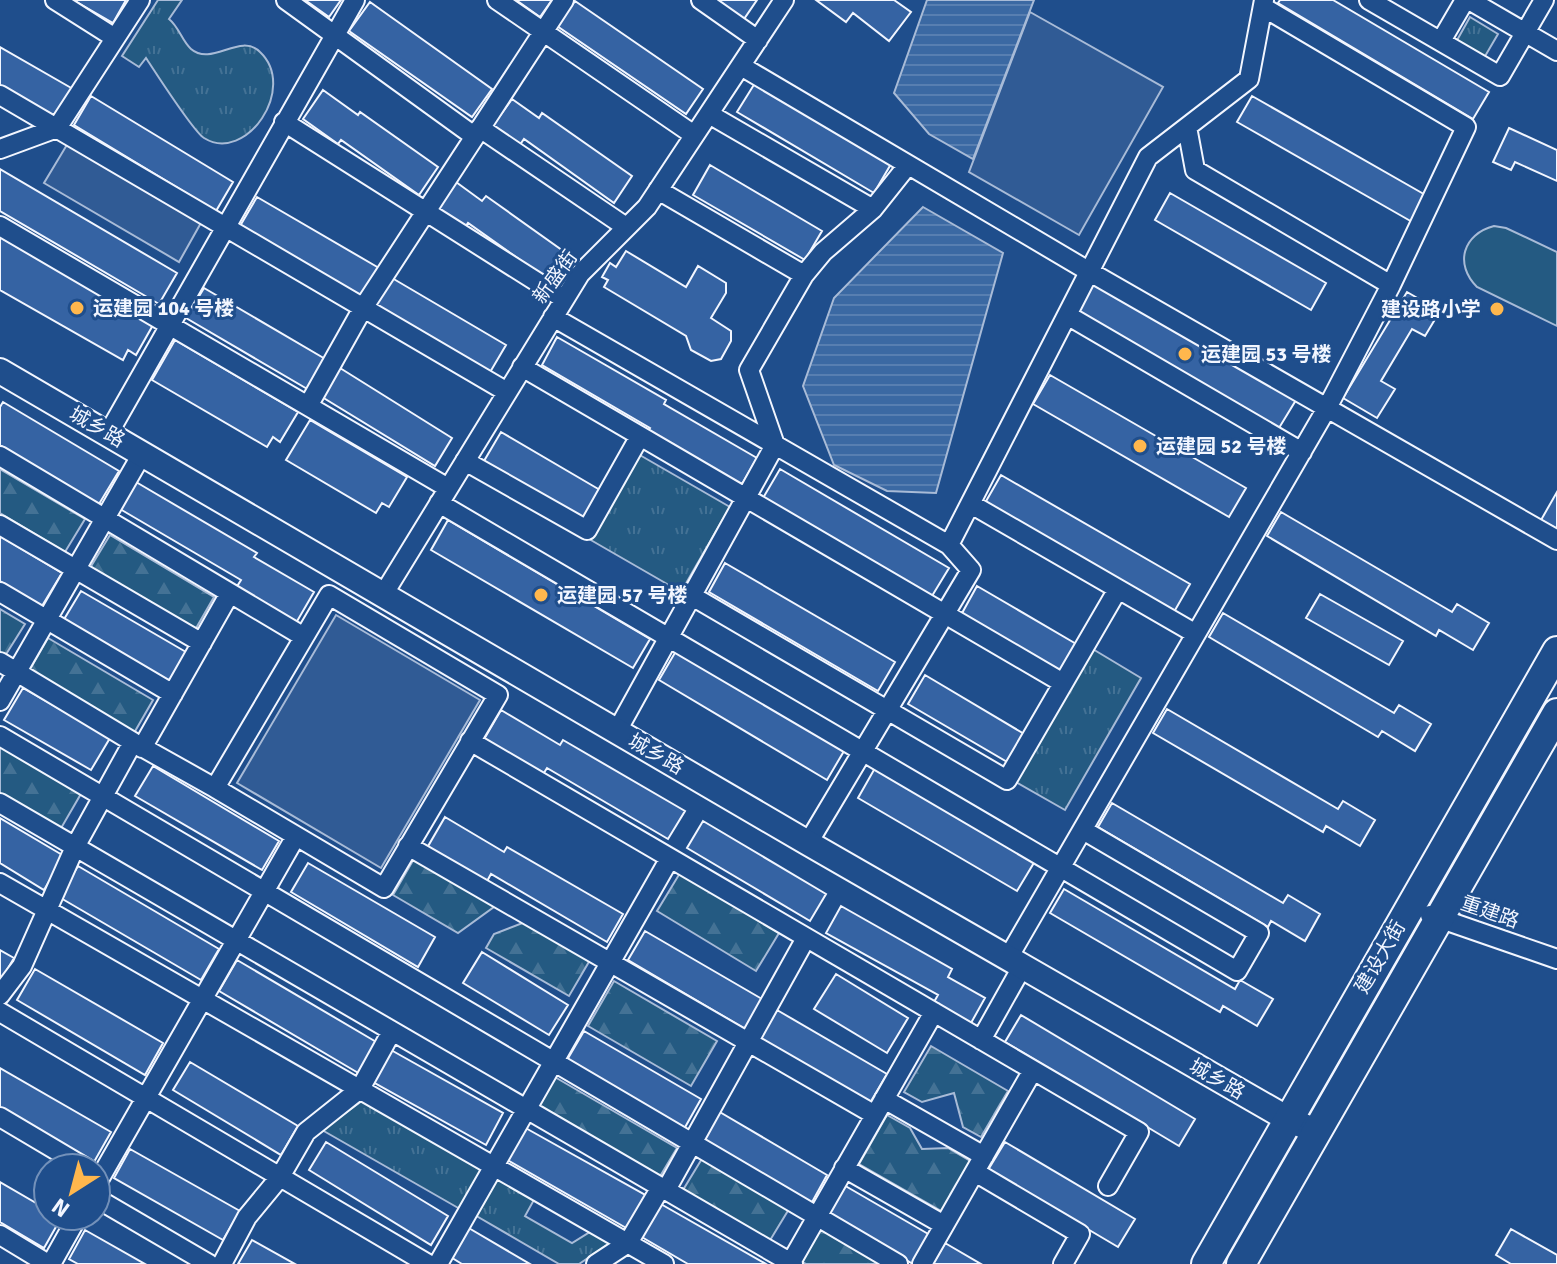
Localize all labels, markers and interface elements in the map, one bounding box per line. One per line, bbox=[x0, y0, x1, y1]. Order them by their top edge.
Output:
street label: 新盛街 bbox=[527, 245, 583, 309]
place label: 运建园 104 号楼 bbox=[93, 296, 234, 321]
place label: 建设路小学 bbox=[1381, 297, 1481, 322]
marker: 运建园 104 号楼 bbox=[68, 299, 86, 317]
marker: 建设路小学 bbox=[1488, 300, 1506, 318]
place label: 运建园 53 号楼 bbox=[1201, 342, 1331, 367]
marker: 运建园 53 号楼 bbox=[1176, 345, 1194, 363]
street label: 城乡路 bbox=[65, 401, 129, 453]
place label: 运建园 52 号楼 bbox=[1156, 434, 1286, 459]
marker: 运建园 52 号楼 bbox=[1131, 437, 1149, 455]
place label: 运建园 57 号楼 bbox=[557, 583, 687, 608]
marker: 运建园 57 号楼 bbox=[532, 586, 550, 604]
street label: 城乡路 bbox=[624, 728, 688, 780]
street label: 重建路 bbox=[1458, 890, 1522, 934]
street label: 建设大街 bbox=[1349, 916, 1411, 998]
street label: 城乡路 bbox=[1185, 1053, 1249, 1105]
north arrow bbox=[32, 1152, 112, 1232]
text: N bbox=[46, 1192, 75, 1223]

